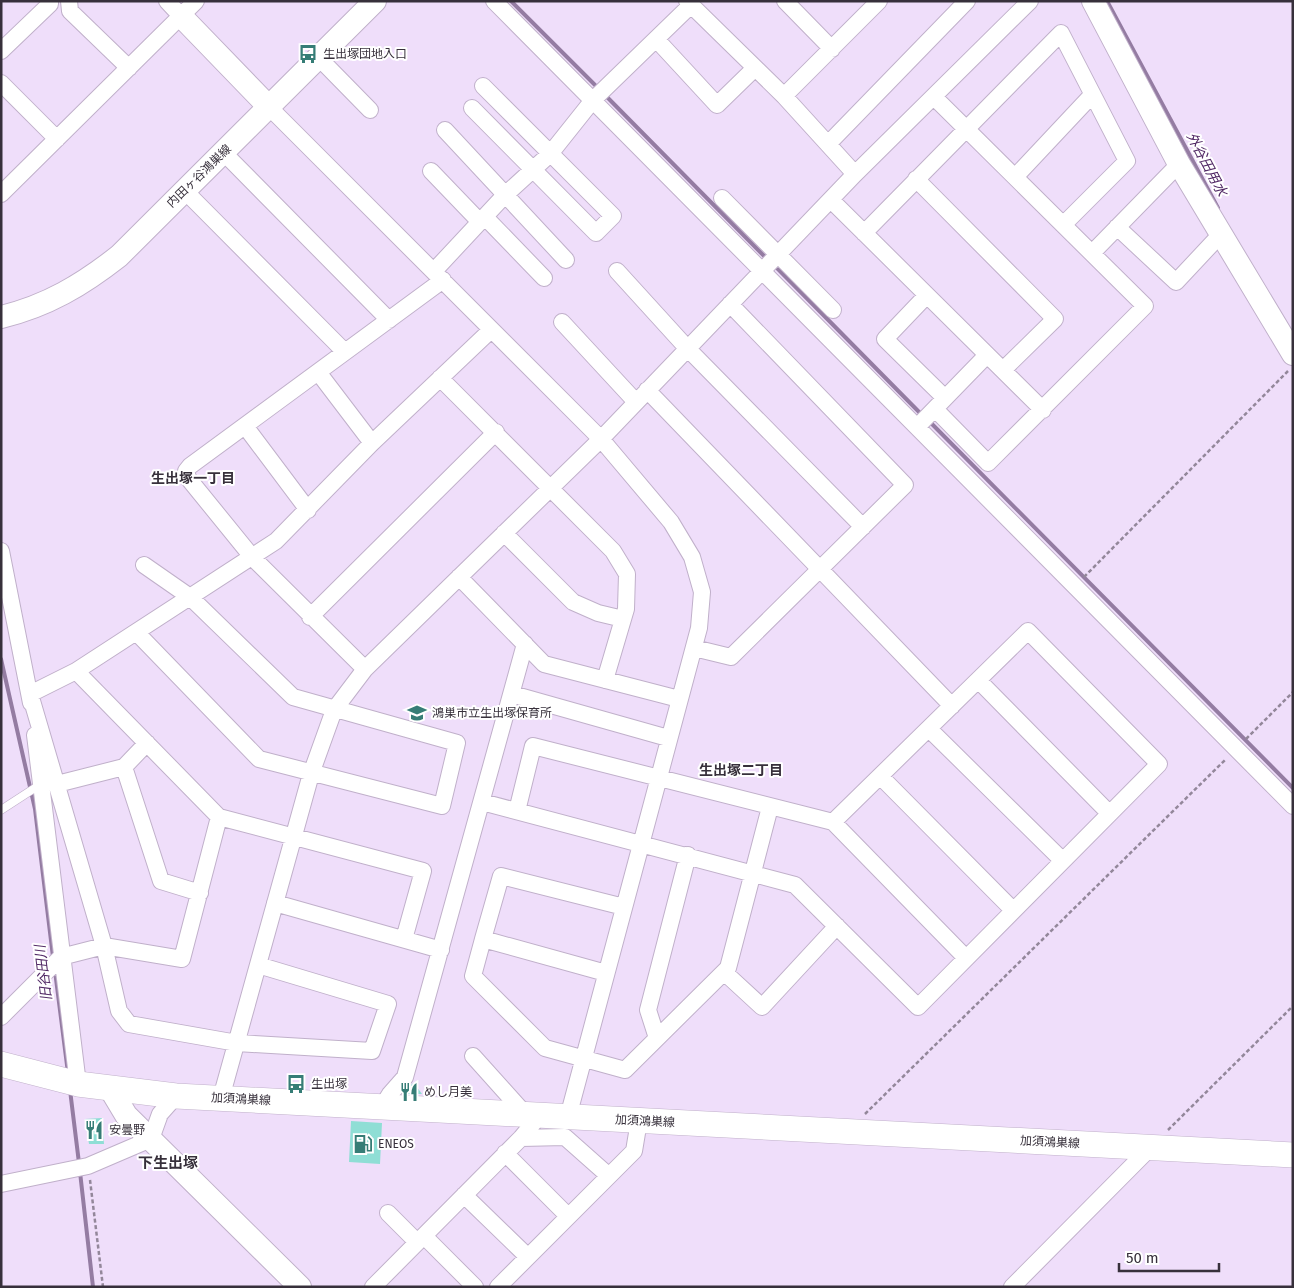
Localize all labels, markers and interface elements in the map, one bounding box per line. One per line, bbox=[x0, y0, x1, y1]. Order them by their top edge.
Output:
bus stop icon: 生出塚団地入口 bbox=[297, 43, 319, 65]
place label: 生出塚団地入口 bbox=[323, 47, 407, 61]
water label: 外谷田用水 bbox=[1183, 129, 1231, 201]
street label: 内田ヶ谷鴻巣線 bbox=[164, 142, 234, 210]
district label: 生出塚一丁目 bbox=[151, 470, 235, 487]
school or university icon: 鴻巣市立生出塚保育所 bbox=[406, 702, 428, 724]
place label: 鴻巣市立生出塚保育所 bbox=[432, 706, 552, 720]
district label: 生出塚二丁目 bbox=[699, 762, 783, 779]
water label: 旧谷田川 bbox=[31, 942, 55, 1002]
bus stop icon: 生出塚 bbox=[285, 1073, 307, 1095]
place label: 生出塚 bbox=[311, 1077, 347, 1091]
restaurant icon: めし月美 bbox=[398, 1081, 420, 1103]
place label: めし月美 bbox=[424, 1085, 472, 1099]
street label: 加須鴻巣線 bbox=[211, 1090, 271, 1108]
street label: 加須鴻巣線 bbox=[615, 1112, 675, 1130]
restaurant icon: 安曇野 bbox=[83, 1119, 105, 1141]
place label: 安曇野 bbox=[109, 1123, 145, 1137]
fuel station icon: ENEOS bbox=[352, 1133, 374, 1155]
street label: 加須鴻巣線 bbox=[1020, 1133, 1080, 1151]
place label: ENEOS bbox=[378, 1137, 414, 1151]
district label: 下生出塚 bbox=[138, 1154, 198, 1172]
scale bar bbox=[1119, 1240, 1219, 1272]
text: 50 m bbox=[1126, 1249, 1159, 1267]

